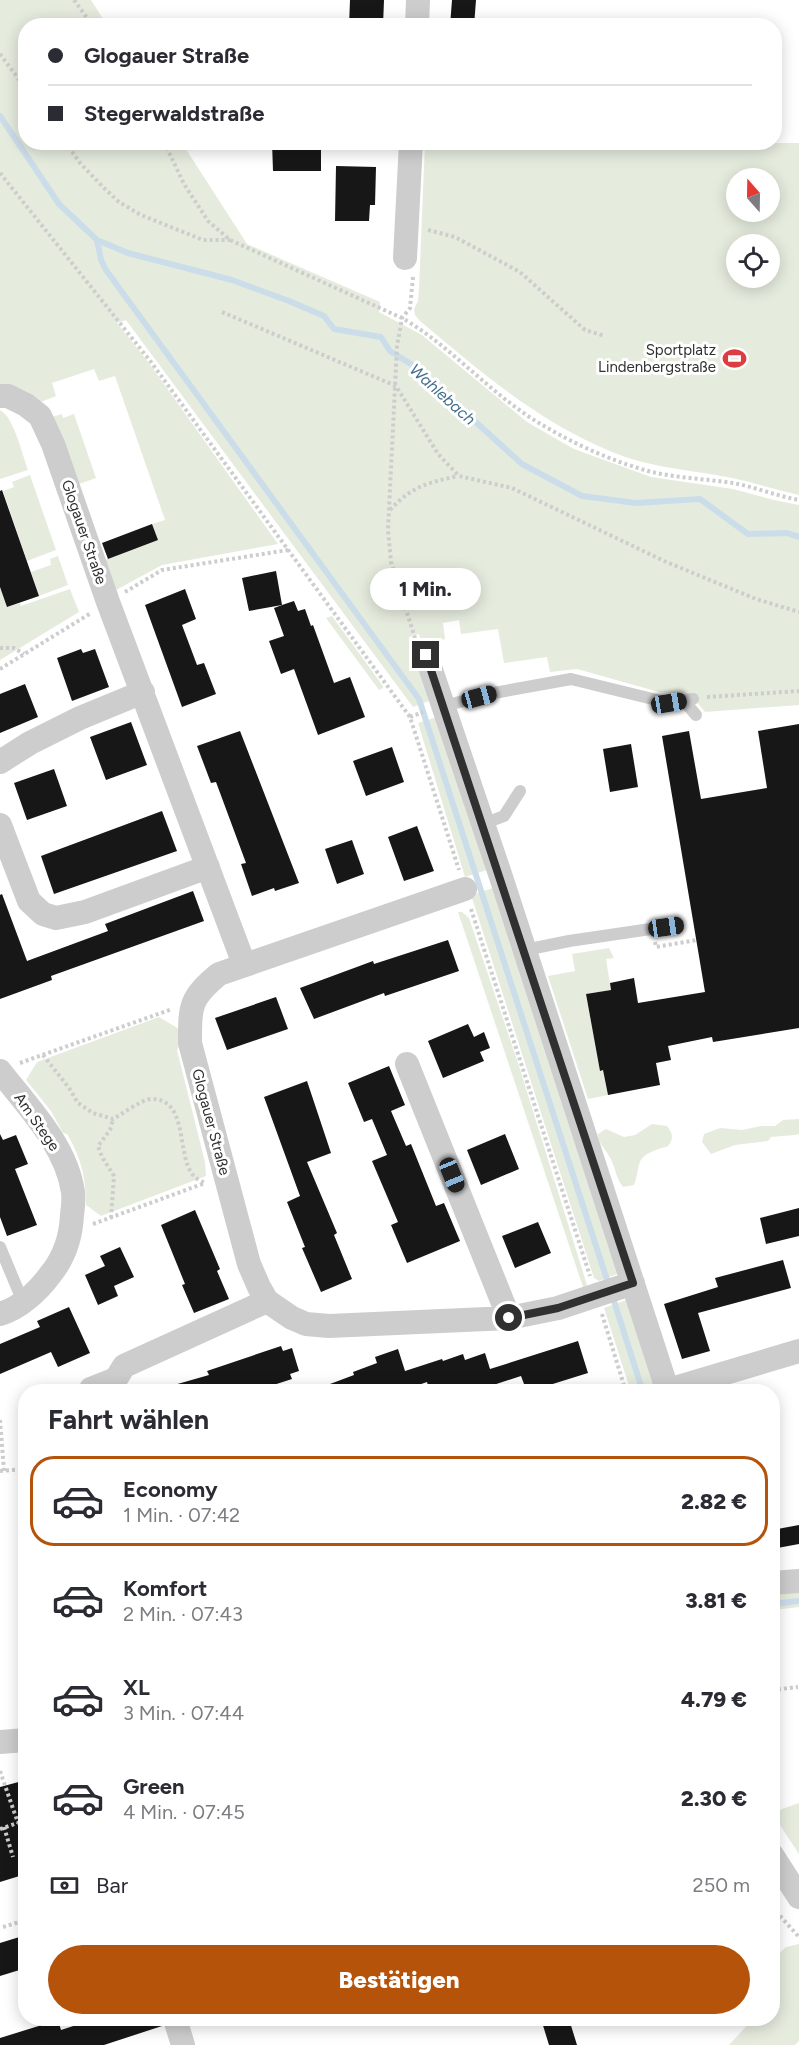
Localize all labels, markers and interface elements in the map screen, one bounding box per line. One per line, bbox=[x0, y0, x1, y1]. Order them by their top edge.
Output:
text: Glogauer Straße bbox=[84, 42, 249, 69]
text: Stegerwaldstraße bbox=[84, 100, 264, 127]
north arrow bbox=[726, 168, 780, 222]
map controls bbox=[726, 168, 780, 288]
button: locate bbox=[726, 234, 780, 288]
place label: Sportplatz Lindenbergstraße bbox=[598, 341, 716, 376]
sports icon: Sportplatz Lindenbergstraße bbox=[721, 346, 747, 372]
water label: Wahlebach bbox=[406, 360, 479, 429]
street label: Glogauer Straße bbox=[58, 477, 110, 587]
callout: 1 Min. bbox=[370, 568, 482, 610]
text: 1 Min. bbox=[399, 577, 452, 601]
route end bbox=[412, 641, 439, 668]
car bbox=[459, 684, 499, 710]
car bbox=[650, 691, 688, 715]
car bbox=[647, 916, 685, 938]
street label: Glogauer Straße bbox=[188, 1067, 234, 1177]
street label: Am Stege bbox=[11, 1090, 63, 1154]
car bbox=[437, 1155, 467, 1195]
route start bbox=[495, 1304, 522, 1331]
text: Fahrt wählen bbox=[48, 1403, 209, 1436]
icon: car bbox=[51, 1474, 105, 1528]
text: Economy bbox=[123, 1476, 218, 1503]
text: 2.82 € bbox=[681, 1488, 747, 1515]
text: 1 Min. · 07:42 bbox=[123, 1503, 240, 1527]
icon: car bbox=[51, 1573, 105, 1627]
text: Komfort bbox=[123, 1575, 207, 1602]
text: 3.81 € bbox=[685, 1587, 747, 1614]
text: 2 Min. · 07:43 bbox=[123, 1602, 243, 1626]
icon: car bbox=[51, 1672, 105, 1726]
text: XL bbox=[123, 1674, 150, 1701]
text: 4.79 € bbox=[681, 1686, 747, 1713]
text: 3 Min. · 07:44 bbox=[123, 1701, 244, 1725]
icon: car bbox=[51, 1771, 105, 1825]
text: Green bbox=[123, 1773, 185, 1800]
text: 2.30 € bbox=[681, 1785, 747, 1812]
text: 4 Min. · 07:45 bbox=[123, 1800, 245, 1824]
icon: cash bbox=[48, 1869, 81, 1902]
text: Bar bbox=[96, 1872, 128, 1899]
text: 250 m bbox=[693, 1873, 750, 1897]
button: Bestätigen bbox=[48, 1945, 750, 2014]

